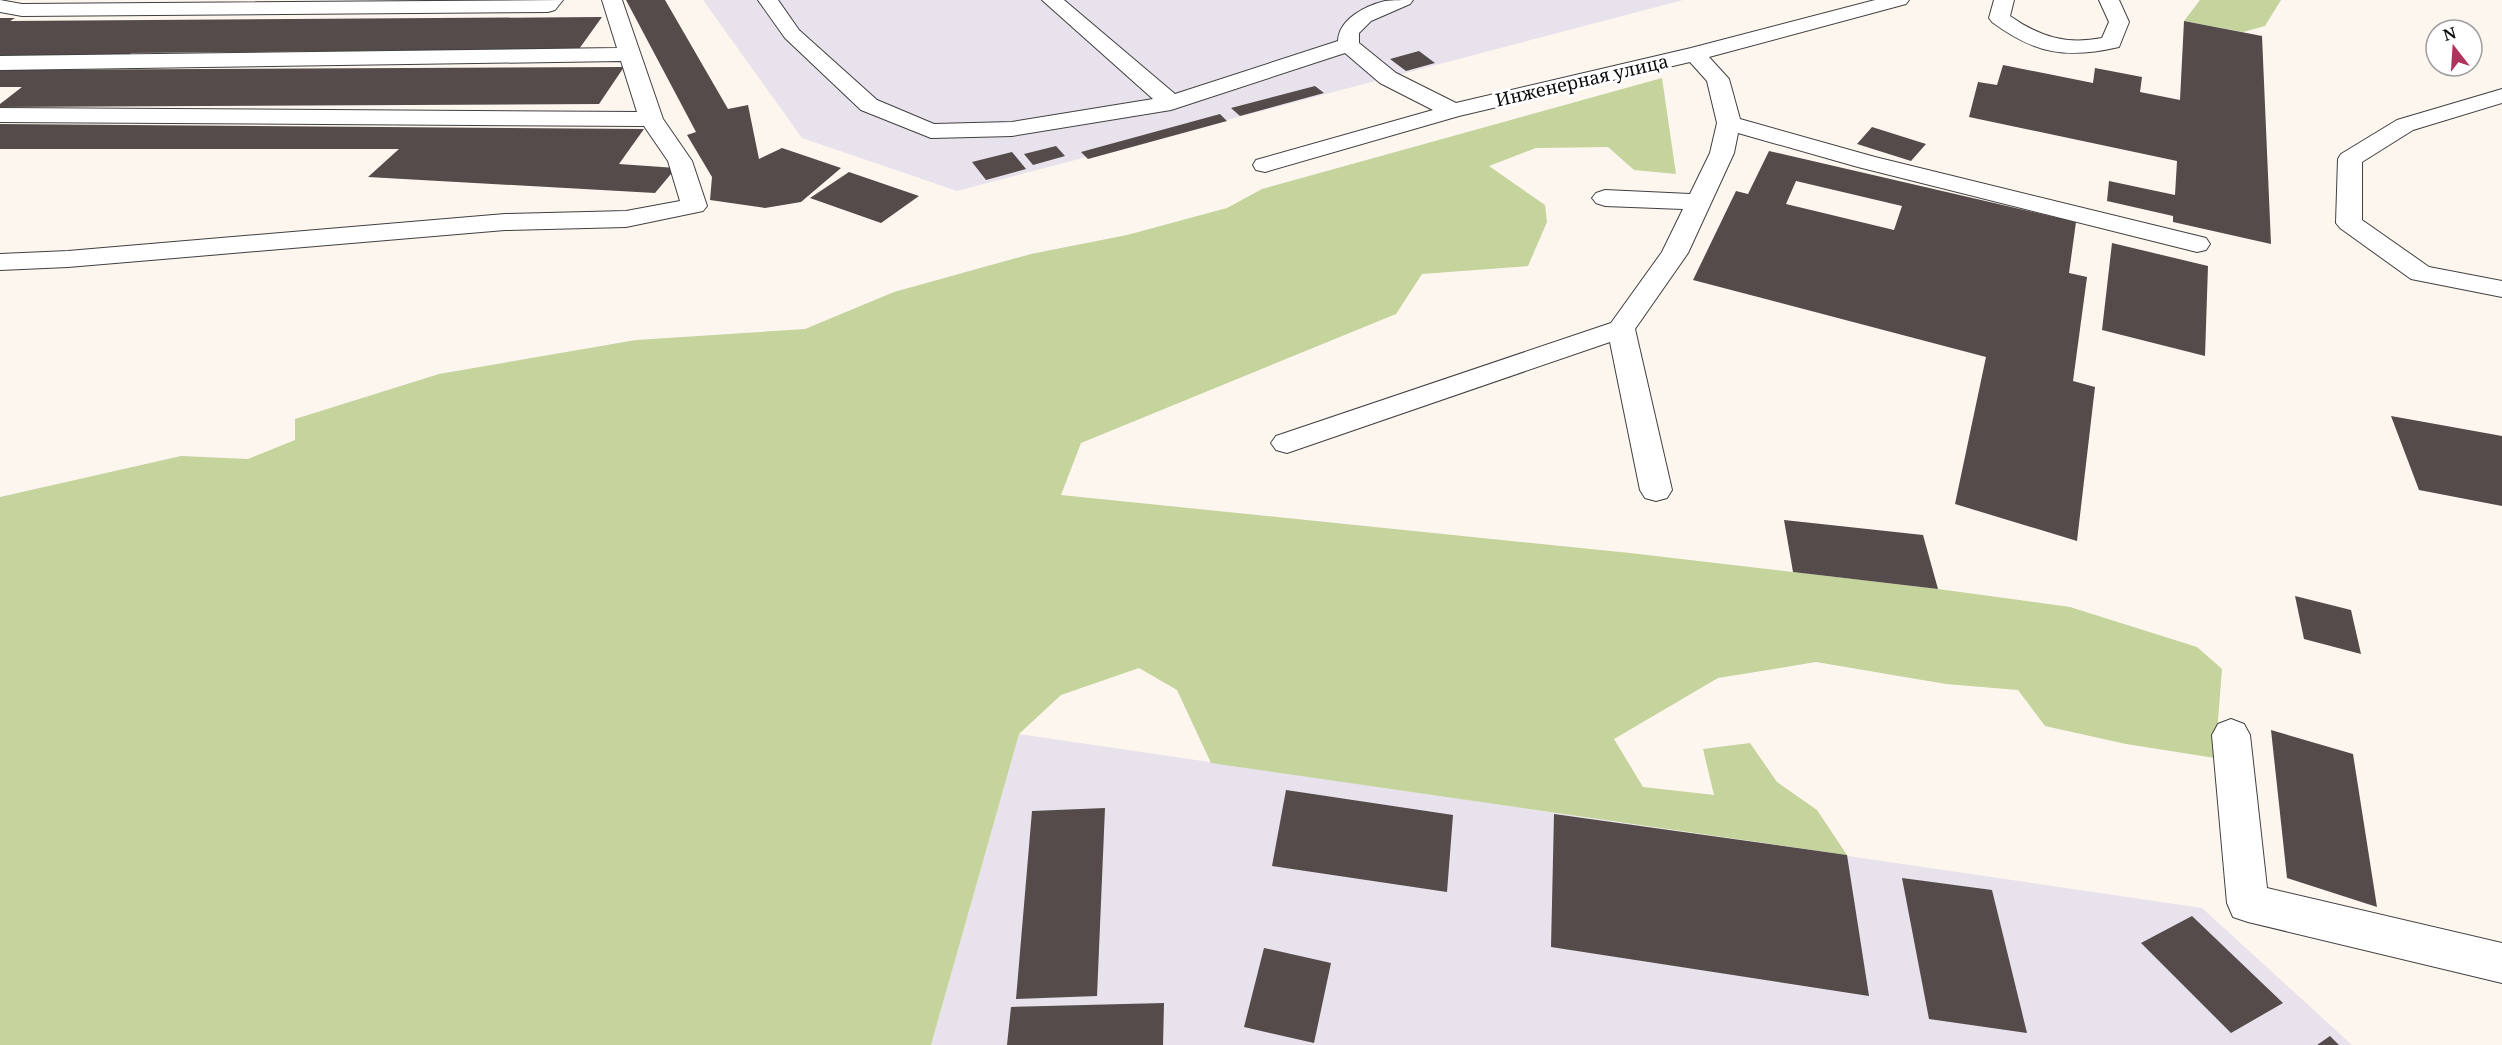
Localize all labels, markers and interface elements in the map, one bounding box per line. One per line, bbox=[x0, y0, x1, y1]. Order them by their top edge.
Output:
north arrow bbox=[2424, 18, 2484, 78]
text: N bbox=[2440, 21, 2459, 46]
street label: Инженерная улица bbox=[1493, 48, 1671, 112]

